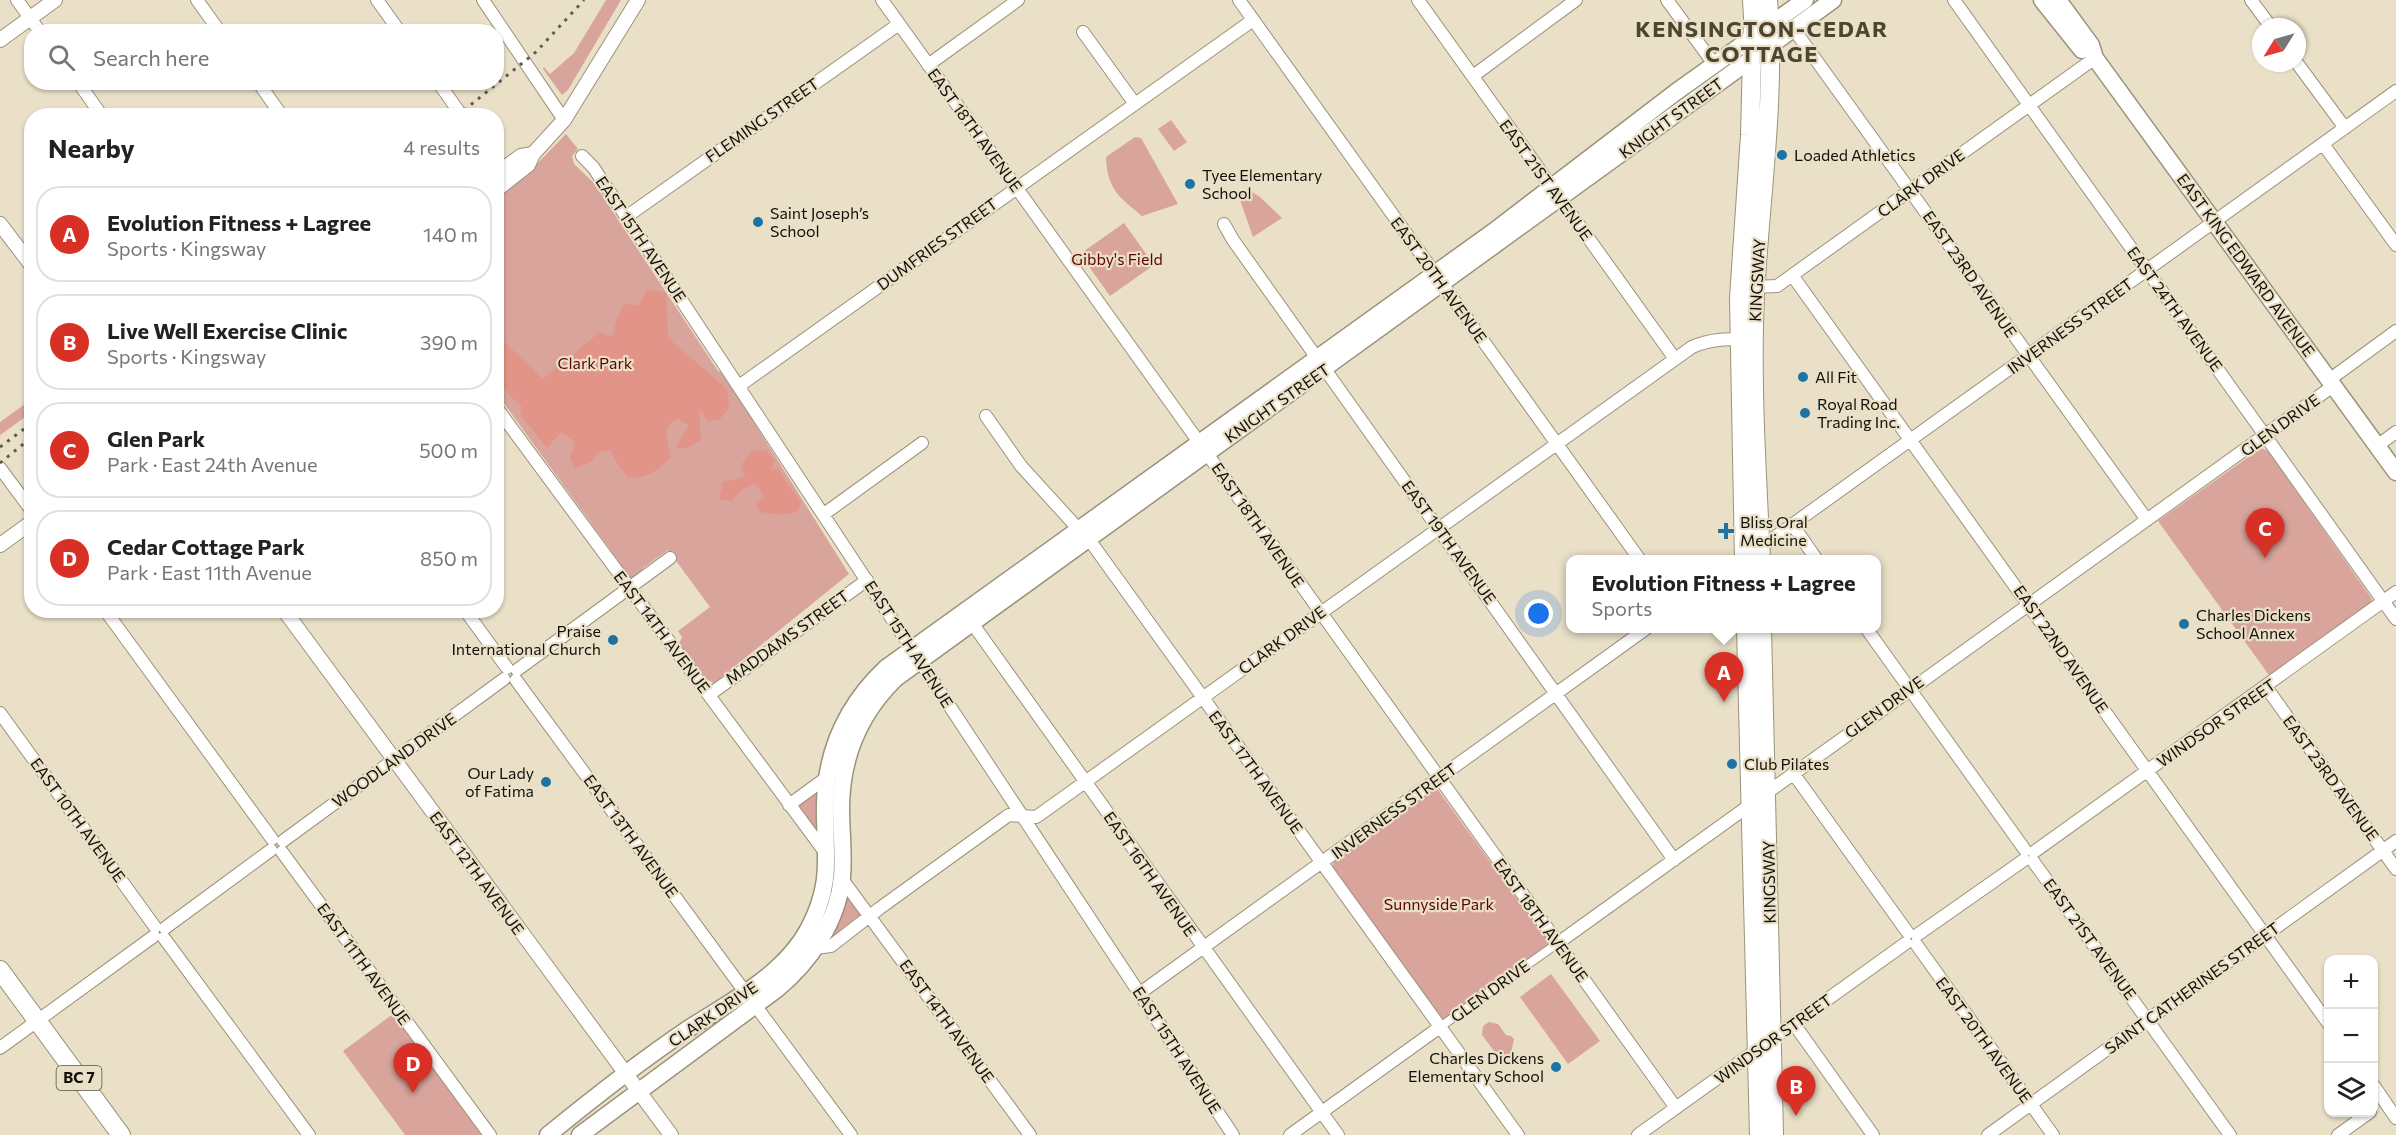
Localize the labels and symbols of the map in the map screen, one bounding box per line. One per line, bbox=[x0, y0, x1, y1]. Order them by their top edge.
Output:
district label: KENSINGTON-CEDAR COTTAGE bbox=[1635, 15, 1889, 67]
north arrow bbox=[2252, 18, 2306, 72]
street label: EAST 18TH AVENUE bbox=[924, 64, 1027, 195]
street label: FLEMING STREET bbox=[701, 73, 822, 166]
street label: KNIGHT STREET bbox=[1615, 74, 1726, 162]
street label: EAST 21ST AVENUE bbox=[1496, 116, 1597, 244]
place label: Loaded Athletics bbox=[1794, 145, 1915, 164]
street label: CLARK DRIVE bbox=[1873, 145, 1968, 221]
marker: Loaded Athletics bbox=[1775, 148, 1789, 162]
place label: Tyee Elementary School bbox=[1202, 165, 1322, 202]
street label: EAST KING EDWARD AVENUE bbox=[2174, 170, 2319, 360]
street label: EAST 15TH AVENUE bbox=[592, 172, 691, 305]
marker: Tyee Elementary School bbox=[1183, 177, 1197, 191]
street label: DUMFRIES STREET bbox=[873, 193, 1001, 294]
place label: Saint Joseph’s School bbox=[770, 203, 869, 240]
street label: EAST 23RD AVENUE bbox=[1920, 207, 2021, 341]
street label: EAST 20TH AVENUE bbox=[1387, 213, 1491, 346]
marker: Saint Joseph’s School bbox=[751, 215, 765, 229]
street label: KINGSWAY bbox=[1745, 237, 1768, 322]
street label: EAST 24TH AVENUE bbox=[2124, 243, 2227, 375]
park label: Gibby's Field bbox=[1071, 249, 1163, 268]
street label: INVERNESS STREET bbox=[2003, 274, 2136, 378]
park label: Clark Park bbox=[558, 353, 633, 372]
street label: KNIGHT STREET bbox=[1221, 359, 1333, 446]
place label: All Fit bbox=[1815, 367, 1858, 386]
marker: All Fit bbox=[1796, 370, 1810, 384]
street label: GLEN DRIVE bbox=[2237, 390, 2323, 460]
place label: Royal Road Trading Inc. bbox=[1817, 394, 1900, 431]
marker: Royal Road Trading Inc. bbox=[1798, 406, 1812, 420]
street label: EAST 18TH AVENUE bbox=[1208, 459, 1309, 591]
street label: EAST 19TH AVENUE bbox=[1398, 476, 1501, 607]
pin: C bbox=[2246, 508, 2284, 558]
place label: Bliss Oral Medicine bbox=[1740, 512, 1808, 549]
marker: Bliss Oral Medicine bbox=[1717, 522, 1735, 540]
street label: EAST 14TH AVENUE bbox=[610, 567, 714, 696]
street label: EAST 15TH AVENUE bbox=[861, 577, 958, 711]
street label: EAST 22ND AVENUE bbox=[2010, 581, 2113, 716]
street label: MADDAMS STREET bbox=[721, 586, 852, 688]
your location bbox=[1524, 599, 1553, 628]
street label: CLARK DRIVE bbox=[1234, 602, 1329, 678]
place label: Charles Dickens School Annex bbox=[2196, 605, 2311, 642]
marker: Charles Dickens School Annex bbox=[2177, 617, 2191, 631]
place label: Praise International Church bbox=[451, 621, 601, 658]
marker: Praise International Church bbox=[606, 633, 620, 647]
pin: A bbox=[1704, 652, 1744, 702]
street label: GLEN DRIVE bbox=[1841, 672, 1927, 742]
street label: WINDSOR STREET bbox=[2153, 675, 2279, 771]
street label: EAST 17TH AVENUE bbox=[1205, 707, 1307, 837]
street label: WOODLAND DRIVE bbox=[328, 708, 459, 811]
street label: EAST 23RD AVENUE bbox=[2280, 711, 2383, 844]
street label: EAST 10TH AVENUE bbox=[27, 754, 130, 885]
place label: Club Pilates bbox=[1744, 754, 1829, 773]
marker: Club Pilates bbox=[1725, 757, 1739, 771]
street label: INVERNESS STREET bbox=[1327, 759, 1460, 863]
place label: Our Lady of Fatima bbox=[465, 763, 534, 800]
street label: EAST 13TH AVENUE bbox=[580, 770, 682, 901]
marker: Our Lady of Fatima bbox=[539, 775, 553, 789]
street label: EAST 12TH AVENUE bbox=[426, 807, 528, 938]
street label: EAST 16TH AVENUE bbox=[1100, 808, 1201, 940]
street label: KINGSWAY bbox=[1758, 840, 1779, 924]
street label: EAST 18TH AVENUE bbox=[1490, 854, 1593, 985]
street label: EAST 21ST AVENUE bbox=[2040, 875, 2141, 1003]
park label: Sunnyside Park bbox=[1384, 894, 1494, 913]
street label: EAST 11TH AVENUE bbox=[314, 899, 415, 1028]
street label: SAINT CATHERINES STREET bbox=[2101, 918, 2283, 1057]
street label: EAST 14TH AVENUE bbox=[896, 955, 999, 1086]
street label: GLEN DRIVE bbox=[1447, 956, 1533, 1026]
street label: EAST 20TH AVENUE bbox=[1932, 973, 2036, 1106]
street label: CLARK DRIVE bbox=[665, 977, 761, 1050]
street label: EAST 15TH AVENUE bbox=[1129, 983, 1226, 1117]
street label: WINDSOR STREET bbox=[1710, 990, 1835, 1088]
pin: D bbox=[394, 1044, 432, 1093]
place label: Charles Dickens Elementary School bbox=[1408, 1048, 1544, 1085]
marker: Charles Dickens Elementary School bbox=[1549, 1060, 1563, 1074]
road number: BC 7 bbox=[56, 1066, 101, 1090]
pin: B bbox=[1776, 1066, 1816, 1116]

